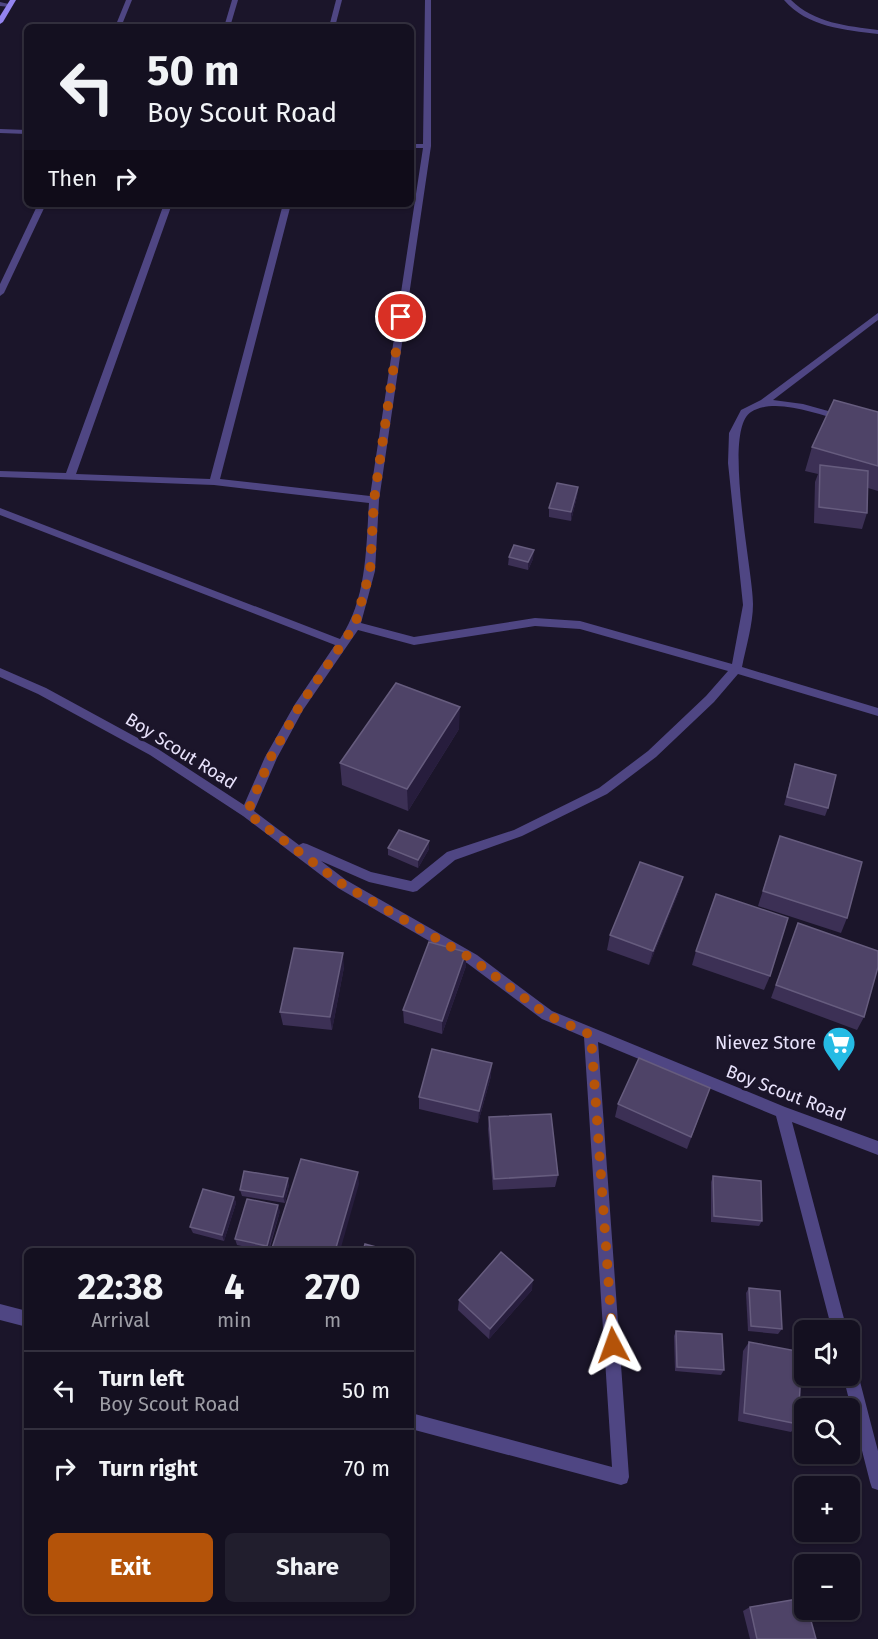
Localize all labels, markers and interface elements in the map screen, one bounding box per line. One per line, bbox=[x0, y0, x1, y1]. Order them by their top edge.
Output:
text: 50 m bbox=[147, 46, 240, 96]
icon: left bbox=[48, 48, 126, 126]
text: Boy Scout Road bbox=[147, 97, 337, 129]
icon: right bbox=[109, 162, 142, 195]
text: Then bbox=[48, 165, 97, 192]
pin bbox=[375, 291, 426, 342]
icon: arrive bbox=[384, 300, 417, 333]
street label: Boy Scout Road bbox=[121, 708, 241, 794]
supermarket icon: Nievez Store bbox=[821, 1025, 857, 1072]
place label: Nievez Store bbox=[715, 1032, 816, 1054]
street label: Boy Scout Road bbox=[723, 1060, 849, 1126]
text: 22:38 bbox=[77, 1265, 163, 1309]
text: 4 bbox=[224, 1265, 244, 1309]
text: 270 bbox=[305, 1265, 361, 1309]
text: Arrival bbox=[91, 1308, 150, 1332]
text: min bbox=[217, 1308, 251, 1332]
text: m bbox=[324, 1308, 341, 1332]
position arrow bbox=[581, 1313, 645, 1377]
map controls bbox=[794, 1320, 860, 1620]
button: sound bbox=[794, 1320, 860, 1386]
text: Turn left bbox=[99, 1365, 184, 1392]
icon: left bbox=[48, 1374, 81, 1407]
text: 50 m bbox=[342, 1377, 390, 1404]
text: Boy Scout Road bbox=[99, 1392, 240, 1416]
button: search bbox=[794, 1398, 860, 1464]
icon: right bbox=[48, 1452, 81, 1485]
text: Turn right bbox=[99, 1455, 198, 1482]
text: 70 m bbox=[344, 1455, 390, 1482]
button: + bbox=[794, 1476, 860, 1542]
button: Exit bbox=[48, 1533, 213, 1602]
button: Share bbox=[225, 1533, 390, 1602]
button: − bbox=[794, 1554, 860, 1620]

